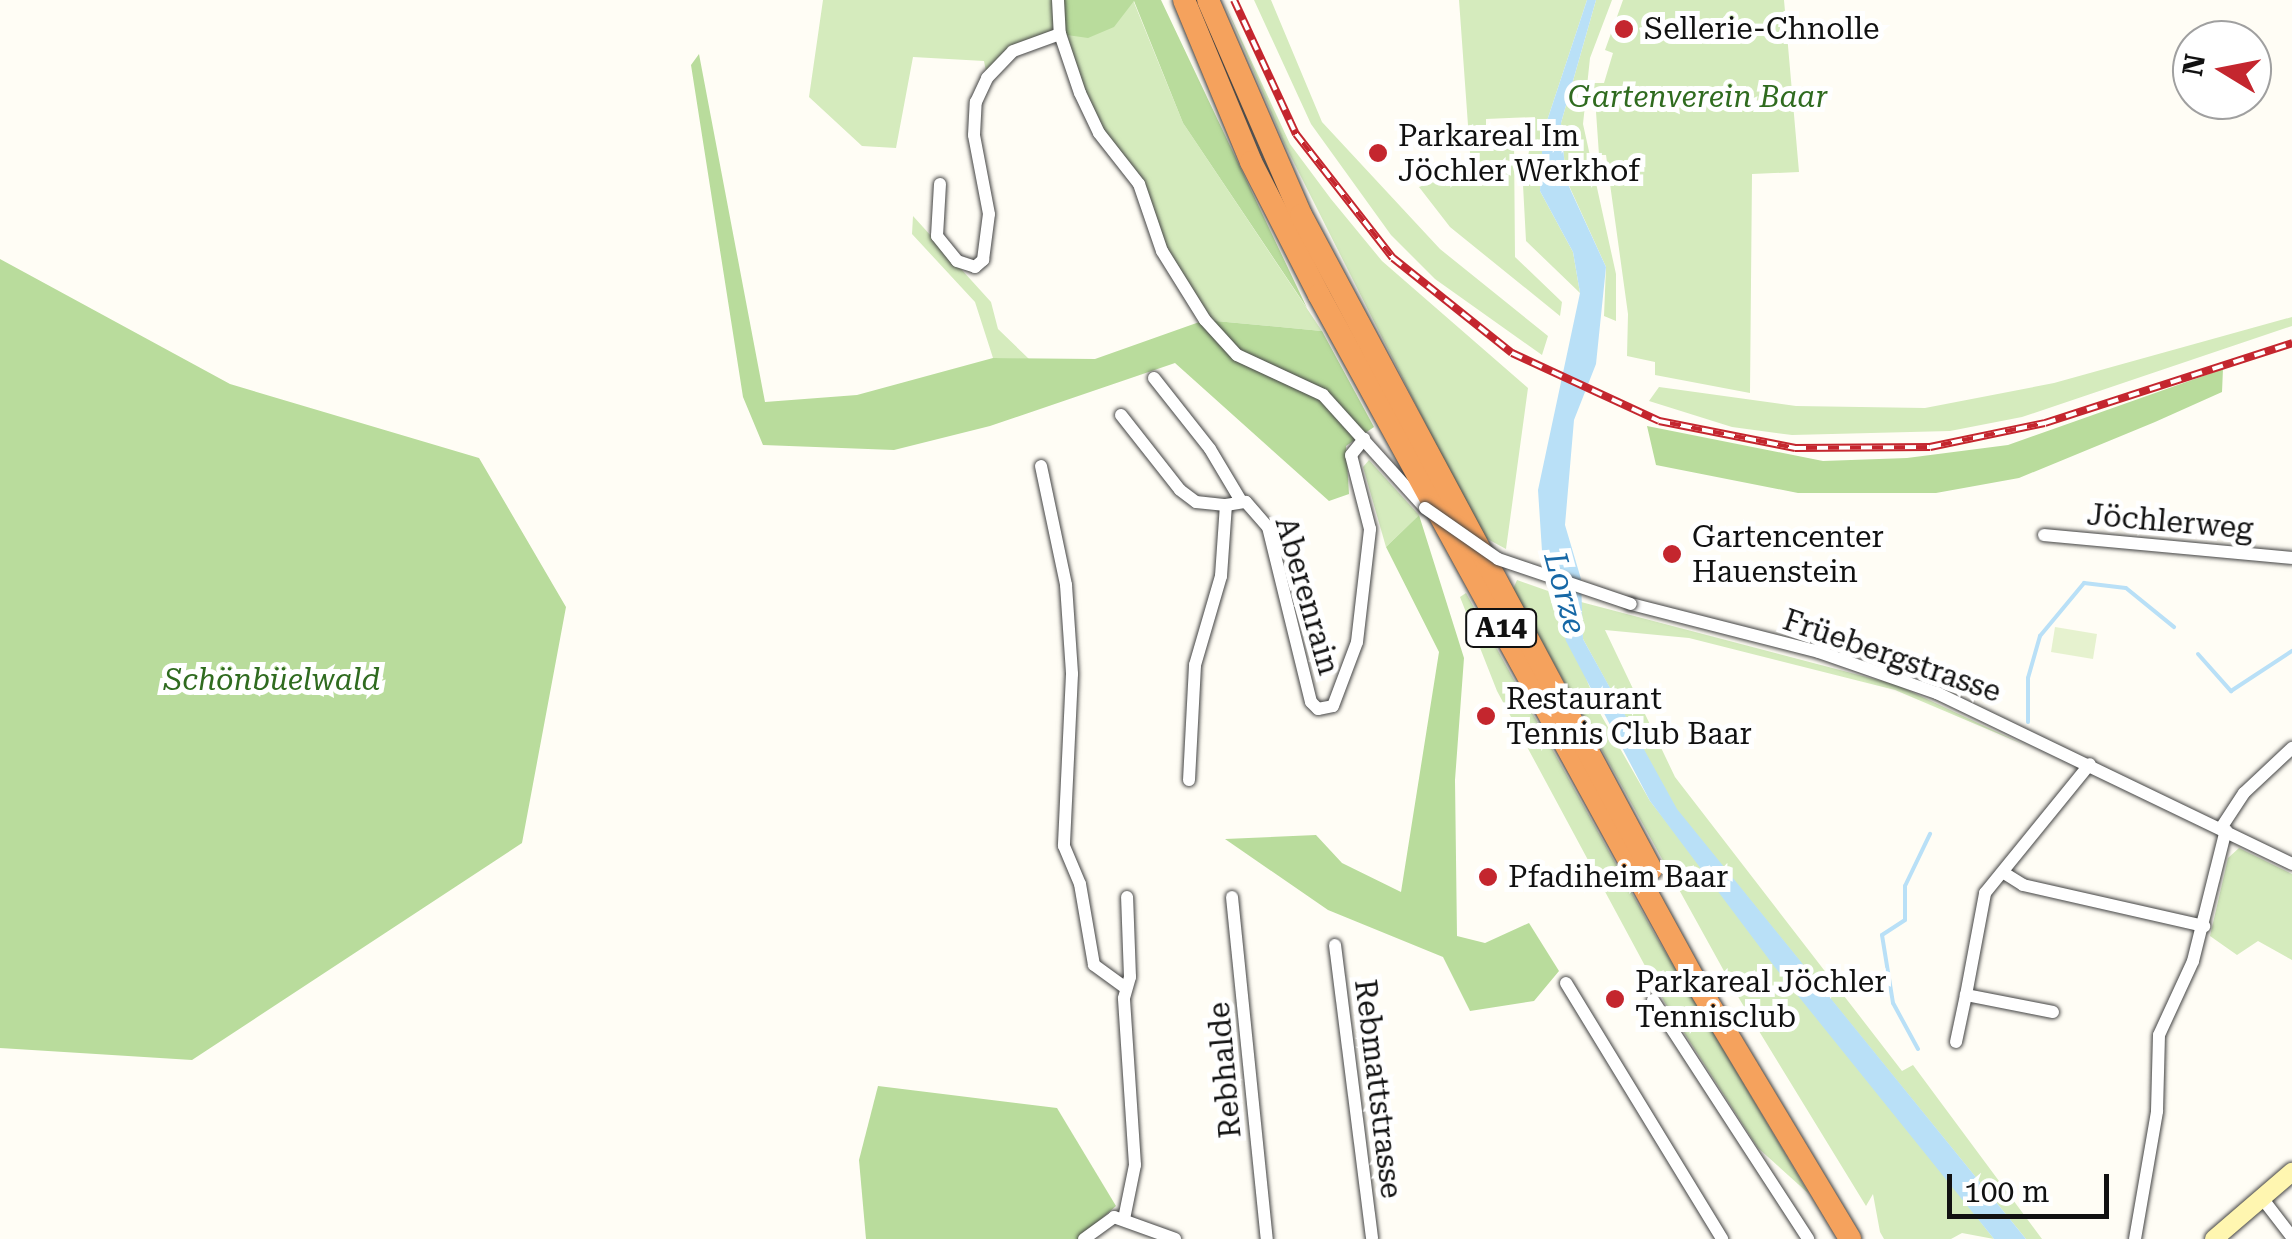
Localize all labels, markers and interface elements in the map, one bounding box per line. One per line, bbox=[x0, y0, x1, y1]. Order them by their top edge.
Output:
place label: Sellerie-Chnolle bbox=[1644, 11, 1880, 47]
marker: Sellerie-Chnolle bbox=[1613, 18, 1635, 40]
north arrow bbox=[2172, 20, 2272, 120]
text: N bbox=[2176, 52, 2212, 79]
park label: Gartenverein Baar bbox=[1568, 79, 1828, 115]
place label: Parkareal Im Jöchler Werkhof bbox=[1398, 118, 1640, 188]
marker: Parkareal Im Jöchler Werkhof bbox=[1367, 142, 1389, 164]
street label: Jöchlerweg bbox=[2085, 497, 2255, 547]
street label: Aberenrain bbox=[1267, 513, 1347, 679]
place label: Gartencenter Hauenstein bbox=[1692, 519, 1884, 590]
marker: Gartencenter Hauenstein bbox=[1661, 543, 1683, 565]
water label: Lorze bbox=[1536, 548, 1594, 638]
street label: Früebergstrasse bbox=[1778, 602, 2006, 710]
road number: A14 bbox=[1464, 605, 1538, 651]
park label: Schönbüelwald bbox=[164, 662, 380, 698]
place label: Restaurant Tennis Club Baar bbox=[1506, 681, 1752, 752]
marker: Restaurant Tennis Club Baar bbox=[1475, 705, 1497, 727]
place label: Pfadiheim Baar bbox=[1508, 859, 1728, 895]
marker: Pfadiheim Baar bbox=[1477, 866, 1499, 888]
place label: Parkareal Jöchler Tennisclub bbox=[1635, 964, 1886, 1034]
street label: Rebmattstrasse bbox=[1347, 977, 1409, 1201]
marker: Parkareal Jöchler Tennisclub bbox=[1604, 988, 1626, 1010]
street label: Rebhalde bbox=[1201, 1000, 1249, 1140]
scale bar bbox=[1952, 1154, 2114, 1216]
text: 100 m bbox=[1964, 1174, 2049, 1209]

